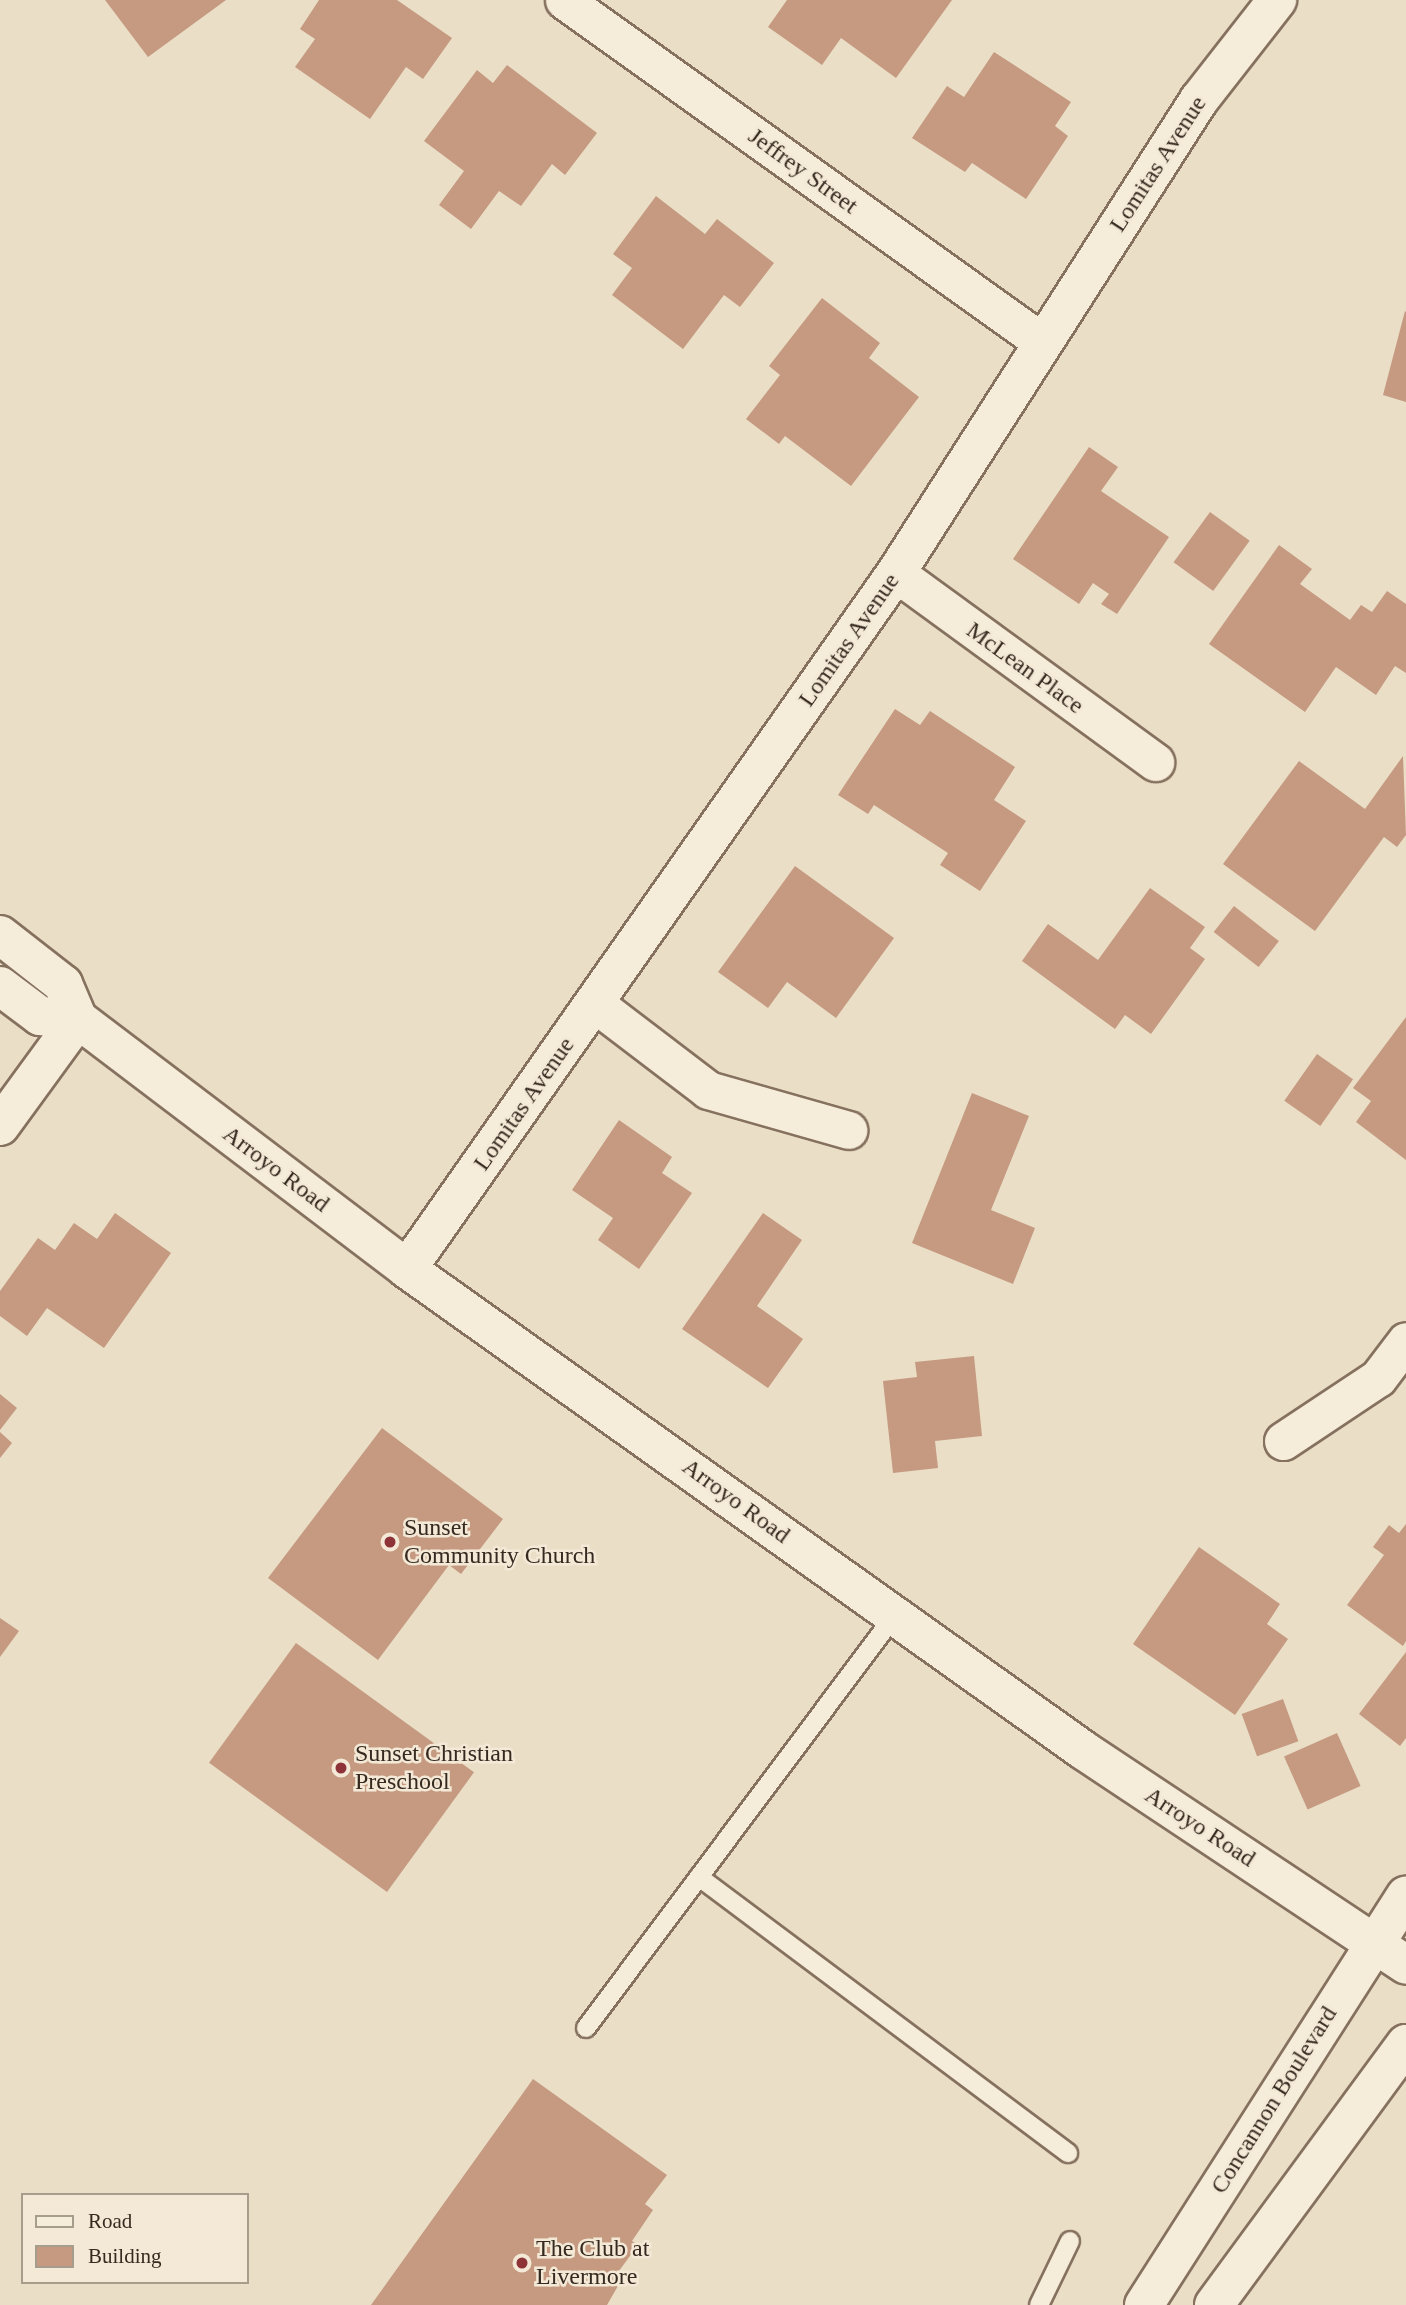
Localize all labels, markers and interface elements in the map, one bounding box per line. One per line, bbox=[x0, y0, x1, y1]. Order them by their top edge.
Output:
street label: Lomitas Avenue bbox=[1103, 90, 1213, 238]
street label: Jeffrey Street bbox=[743, 122, 863, 220]
street label: Lomitas Avenue bbox=[792, 567, 906, 713]
street label: McLean Place bbox=[961, 616, 1089, 720]
street label: Lomitas Avenue bbox=[467, 1031, 581, 1177]
street label: Arroyo Road bbox=[217, 1120, 335, 1218]
street label: Arroyo Road bbox=[677, 1452, 795, 1550]
place label: Sunset Community Church bbox=[404, 1514, 595, 1570]
marker: Sunset Community Church bbox=[382, 1534, 398, 1550]
place label: Sunset Christian Preschool bbox=[355, 1740, 513, 1796]
marker: Sunset Christian Preschool bbox=[333, 1760, 349, 1776]
street label: Arroyo Road bbox=[1139, 1781, 1261, 1873]
street label: Concannon Boulevard bbox=[1205, 2001, 1343, 2199]
legend bbox=[21, 2193, 248, 2284]
text: Road bbox=[88, 2209, 132, 2233]
place label: The Club at Livermore bbox=[536, 2235, 649, 2291]
text: Building bbox=[88, 2244, 162, 2268]
marker: The Club at Livermore bbox=[514, 2255, 530, 2271]

